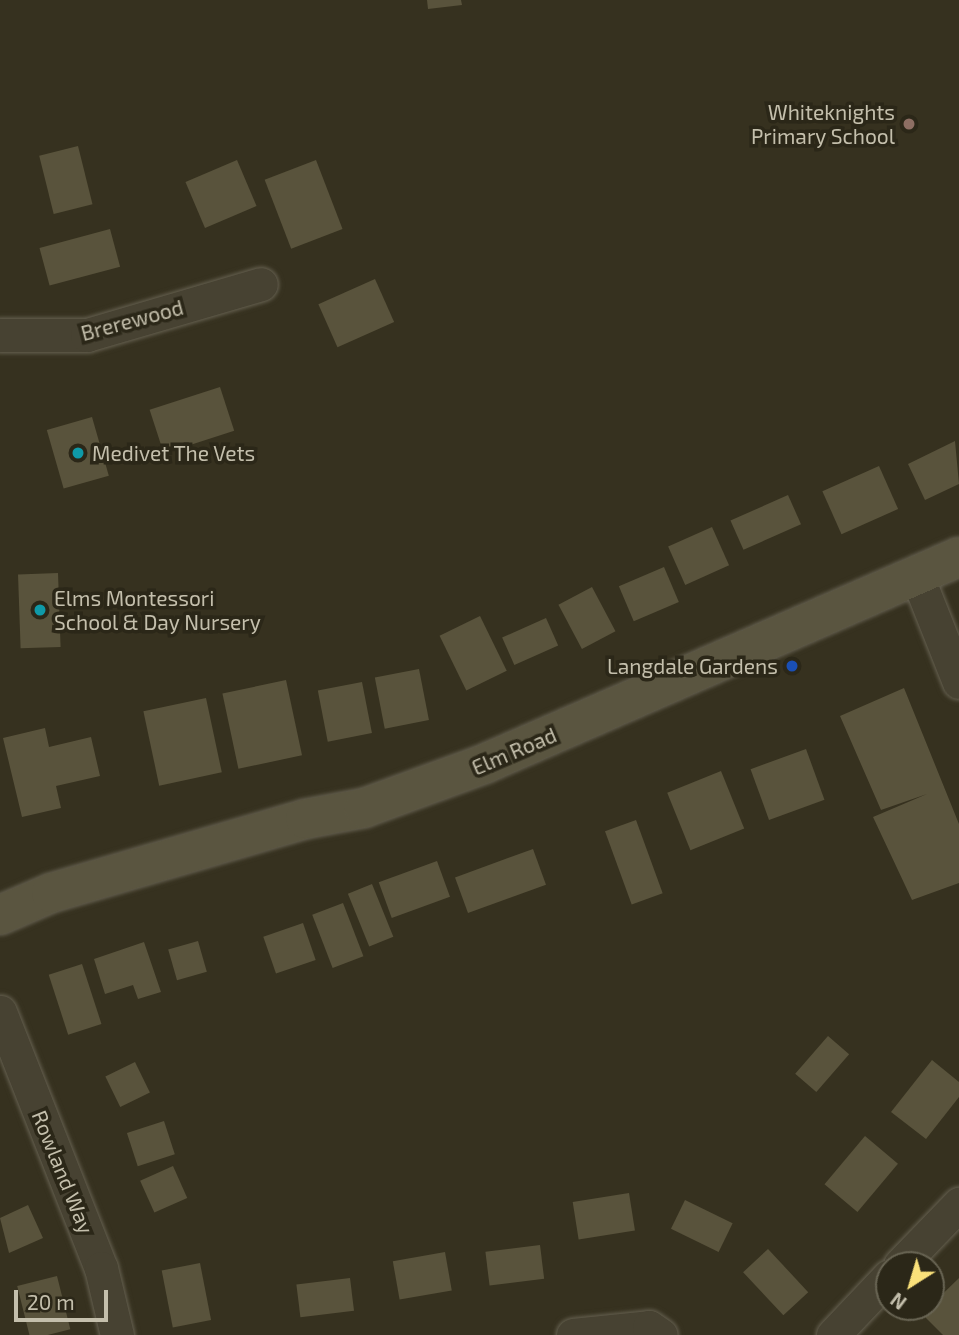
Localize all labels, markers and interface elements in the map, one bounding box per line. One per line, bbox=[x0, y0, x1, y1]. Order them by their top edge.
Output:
place label: Whiteknights Primary School bbox=[750, 99, 895, 149]
marker: Whiteknights Primary School bbox=[901, 116, 917, 132]
street label: Brerewood bbox=[78, 294, 186, 346]
place label: Medivet The Vets bbox=[92, 440, 256, 466]
marker: Medivet The Vets bbox=[70, 445, 86, 461]
place label: Elms Montessori School & Day Nursery bbox=[54, 585, 262, 635]
marker: Elms Montessori School & Day Nursery bbox=[32, 602, 48, 618]
place label: Langdale Gardens bbox=[607, 653, 778, 679]
marker: Langdale Gardens bbox=[784, 658, 800, 674]
street label: Elm Road bbox=[468, 722, 560, 780]
street label: Rowland Way bbox=[27, 1107, 99, 1237]
north arrow bbox=[875, 1251, 945, 1321]
scale bar bbox=[18, 1276, 112, 1320]
text: N bbox=[886, 1288, 911, 1315]
text: 20 m bbox=[27, 1289, 75, 1314]

